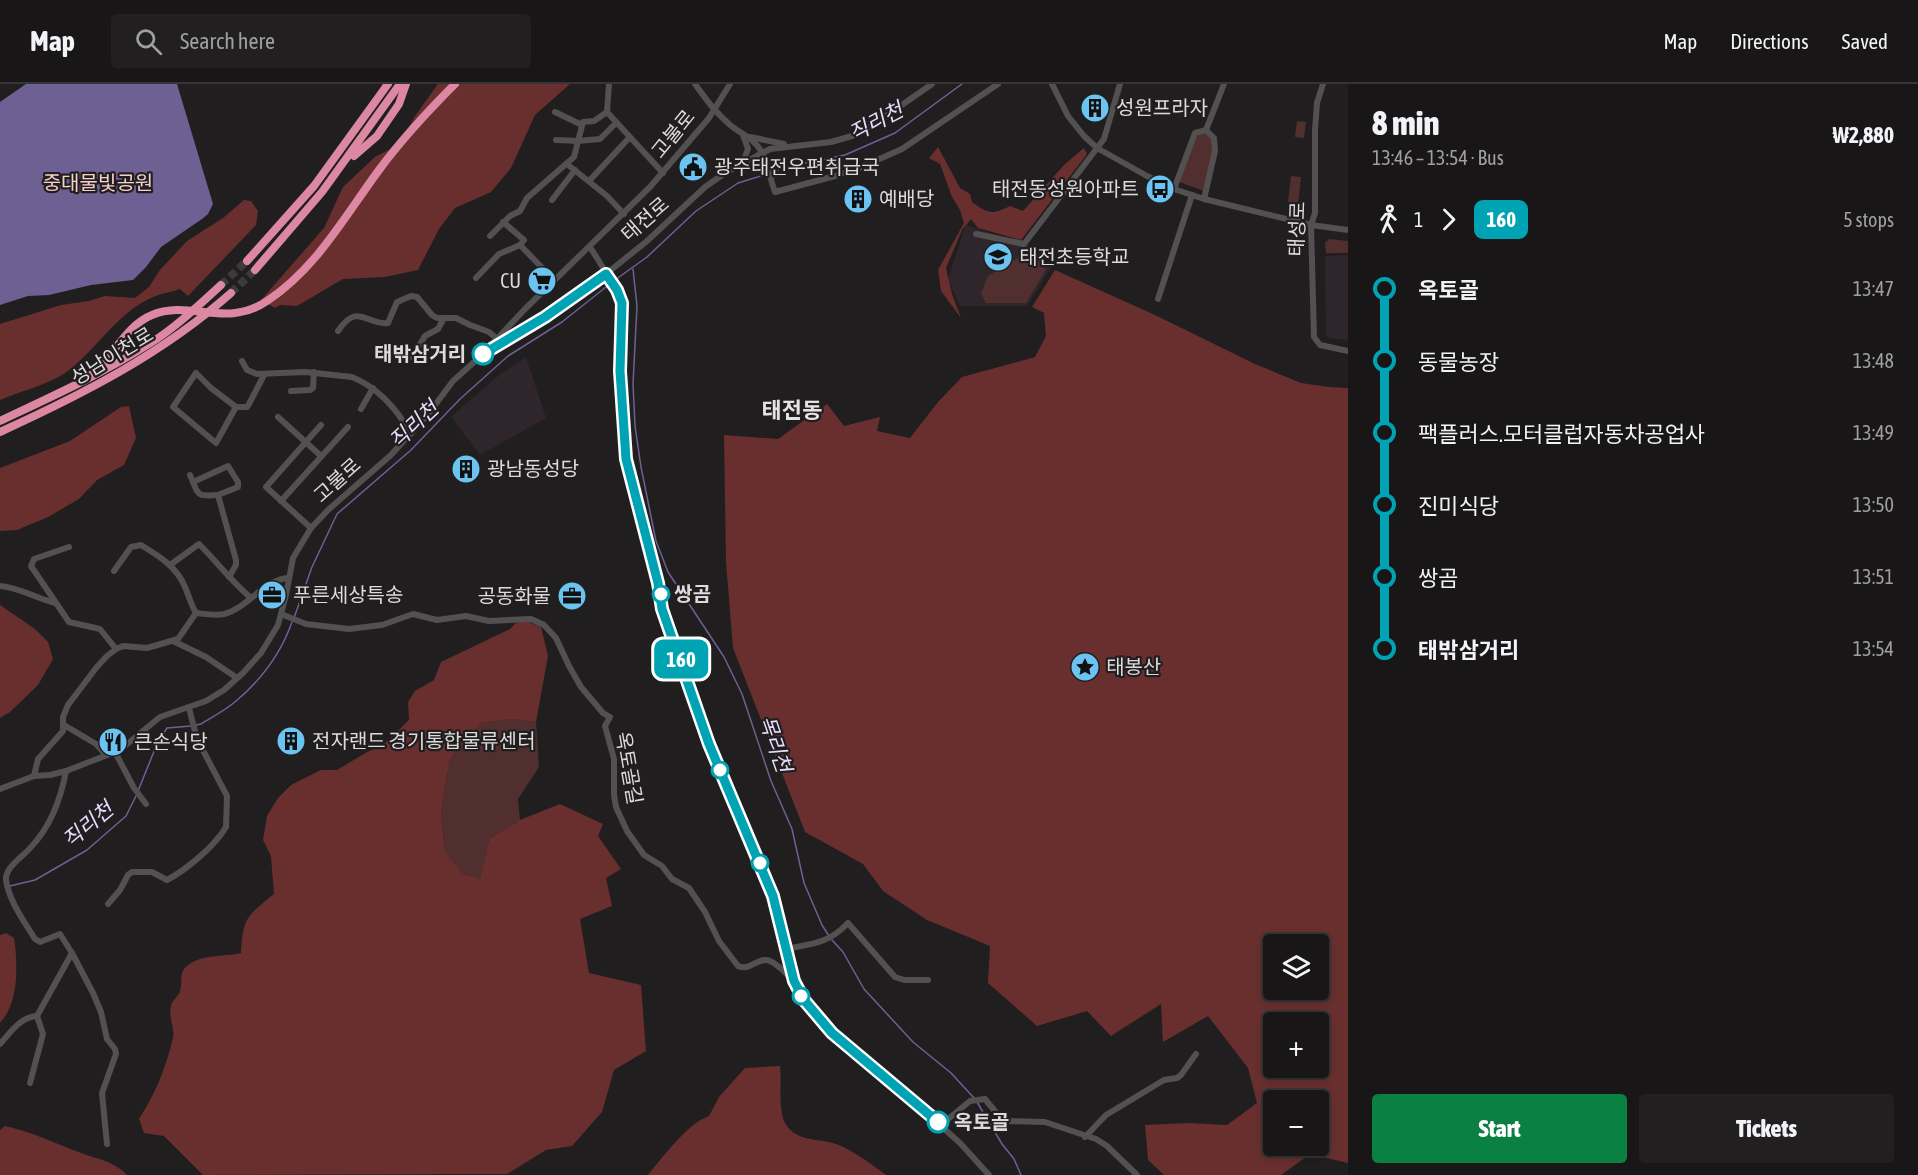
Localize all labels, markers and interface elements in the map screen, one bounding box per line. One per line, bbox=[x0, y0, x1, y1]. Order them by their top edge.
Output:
search box bbox=[111, 14, 531, 68]
text: Map bbox=[30, 25, 75, 57]
icon: search bbox=[132, 25, 165, 58]
text: Search here bbox=[180, 28, 275, 54]
text: Map bbox=[1663, 29, 1697, 53]
text: Directions bbox=[1730, 29, 1809, 53]
text: Saved bbox=[1842, 29, 1888, 53]
building icon: 성원프라자 bbox=[1079, 92, 1111, 124]
water label: 직리천 bbox=[844, 96, 909, 145]
place label: 성원프라자 bbox=[1116, 96, 1208, 119]
text: 8 min bbox=[1372, 104, 1439, 142]
street label: 고불로 bbox=[646, 105, 699, 162]
text: ₩2,880 bbox=[1833, 122, 1894, 148]
text: 13:46 – 13:54 · Bus bbox=[1372, 146, 1504, 169]
public building icon: 광주태전우편취급국 bbox=[677, 151, 709, 183]
place label: 광주태전우편취급국 bbox=[714, 155, 880, 178]
park label: 중대물빛공원 bbox=[43, 171, 153, 194]
bus stop icon: 태전동성원아파트 bbox=[1144, 173, 1176, 205]
place label: 태전동성원아파트 bbox=[992, 177, 1139, 200]
building icon: 예배당 bbox=[842, 183, 874, 215]
place label: 예배당 bbox=[879, 187, 934, 210]
street label: 태전로 bbox=[616, 192, 673, 245]
street label: 태성로 bbox=[1284, 201, 1309, 257]
icon: walk bbox=[1372, 203, 1405, 236]
icon: forward bbox=[1432, 203, 1465, 236]
text: 160 bbox=[1486, 207, 1516, 231]
text: 1 bbox=[1414, 208, 1423, 231]
text: 5 stops bbox=[1843, 208, 1894, 231]
school or university icon: 태전초등학교 bbox=[982, 241, 1014, 273]
place label: 태전초등학교 bbox=[1019, 245, 1129, 268]
supermarket icon: CU bbox=[526, 265, 558, 297]
place label: CU bbox=[500, 269, 521, 292]
text: 옥토골 bbox=[1418, 277, 1479, 303]
text: 13:47 bbox=[1853, 277, 1894, 300]
street label: 성남이천로 bbox=[66, 322, 157, 389]
place label: 태밖삼거리 bbox=[374, 342, 466, 365]
marker: 태밖삼거리 bbox=[472, 343, 494, 365]
text: 동물농장 bbox=[1418, 349, 1499, 375]
text: 13:48 bbox=[1853, 349, 1894, 372]
water label: 직리천 bbox=[384, 394, 445, 453]
district label: 태전동 bbox=[762, 397, 822, 423]
text: 팩플러스.모터클럽자동차공업사 bbox=[1418, 421, 1705, 447]
text: 13:49 bbox=[1853, 421, 1894, 444]
street label: 고불로 bbox=[308, 453, 365, 507]
building icon: 광남동성당 bbox=[450, 453, 482, 485]
place label: 광남동성당 bbox=[487, 457, 579, 480]
text: 진미식당 bbox=[1418, 493, 1499, 519]
text: 13:50 bbox=[1853, 493, 1894, 516]
text: 쌍곰 bbox=[1418, 565, 1458, 591]
text: 13:51 bbox=[1853, 565, 1894, 588]
office icon: 푸른세상특송 bbox=[256, 579, 288, 611]
office icon: 공동화물 bbox=[556, 580, 588, 612]
place label: 쌍곰 bbox=[674, 582, 711, 605]
place label: 푸른세상특송 bbox=[293, 583, 403, 606]
place label: 공동화물 bbox=[477, 584, 551, 607]
marker: 쌍곰 bbox=[652, 585, 670, 603]
text: 태밖삼거리 bbox=[1418, 637, 1519, 663]
text: 13:54 bbox=[1853, 637, 1894, 660]
line badge: 160 bbox=[646, 640, 716, 678]
text: 160 bbox=[666, 647, 696, 671]
place icon: 태봉산 bbox=[1069, 651, 1101, 683]
place label: 태봉산 bbox=[1106, 655, 1161, 678]
water label: 목리천 bbox=[755, 712, 798, 778]
building icon: 전자랜드 경기통합물류센터 bbox=[275, 725, 307, 757]
restaurant icon: 큰손식당 bbox=[97, 726, 129, 758]
place label: 전자랜드 경기통합물류센터 bbox=[312, 729, 536, 752]
place label: 큰손식당 bbox=[134, 730, 208, 753]
street label: 옥토골길 bbox=[612, 730, 647, 806]
unlabelled marker bbox=[711, 761, 729, 779]
water label: 직리천 bbox=[57, 795, 119, 852]
unlabelled marker bbox=[751, 854, 769, 872]
map controls bbox=[1263, 934, 1329, 1156]
button: layers bbox=[1263, 934, 1329, 1000]
unlabelled marker bbox=[792, 987, 810, 1005]
button: + bbox=[1263, 1012, 1329, 1078]
button: − bbox=[1263, 1090, 1329, 1156]
button: Start bbox=[1372, 1094, 1627, 1163]
button: Tickets bbox=[1639, 1094, 1894, 1163]
place label: 옥토골 bbox=[954, 1110, 1009, 1133]
marker: 옥토골 bbox=[927, 1111, 949, 1133]

